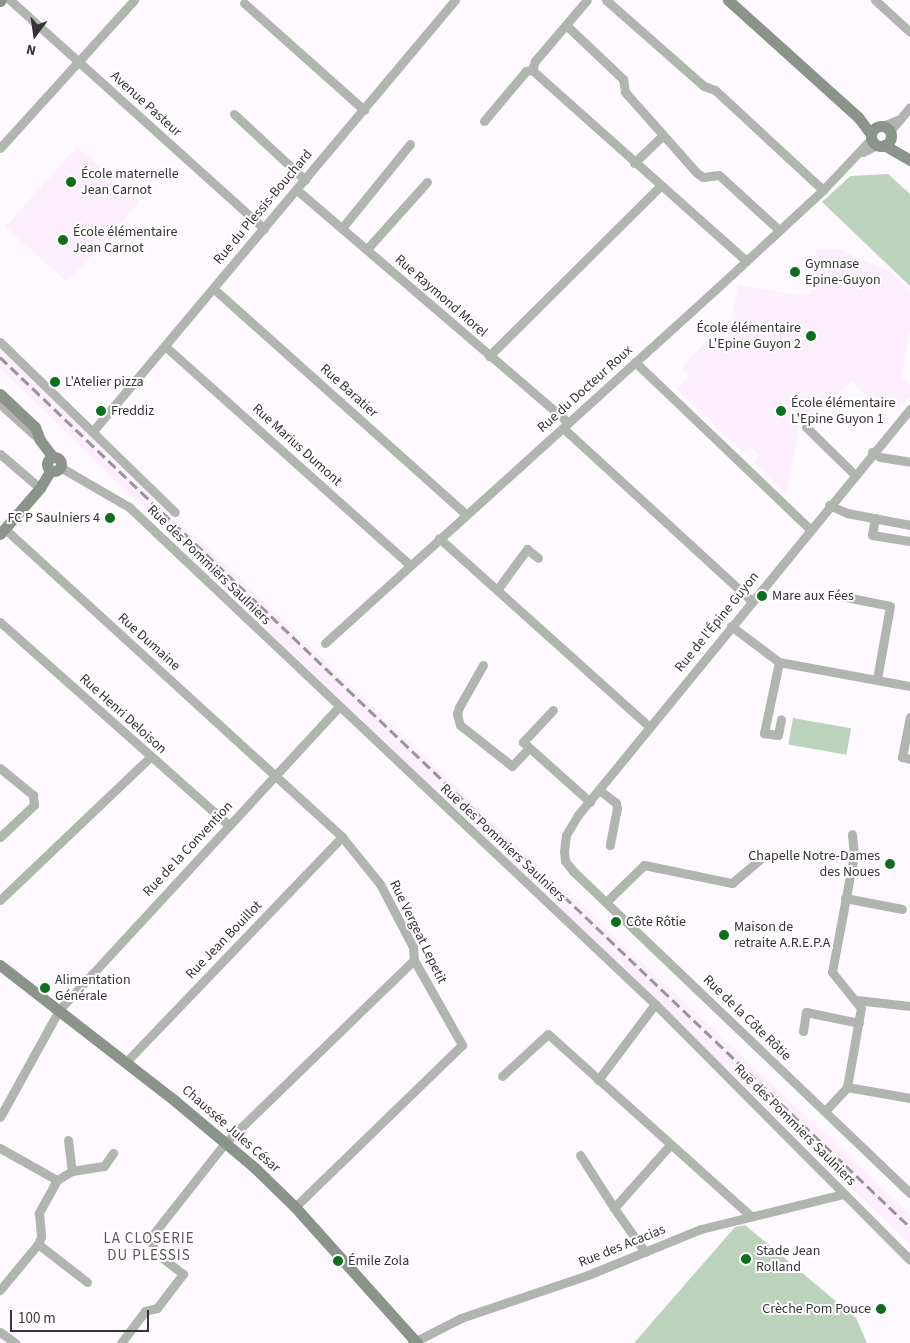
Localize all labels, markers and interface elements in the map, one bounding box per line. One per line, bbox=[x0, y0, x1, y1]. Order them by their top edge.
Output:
north arrow bbox=[10, 10, 60, 60]
text: N bbox=[24, 39, 38, 60]
street label: Avenue Pasteur bbox=[107, 68, 185, 140]
street label: Rue du Plessis-Bouchard bbox=[210, 146, 316, 268]
place label: École maternelle Jean Carnot bbox=[81, 166, 179, 198]
marker: École maternelle Jean Carnot bbox=[65, 176, 77, 188]
place label: École élémentaire Jean Carnot bbox=[73, 224, 177, 256]
marker: École élémentaire Jean Carnot bbox=[57, 234, 69, 246]
street label: Rue Raymond Morel bbox=[391, 251, 491, 341]
place label: Gymnase Epine-Guyon bbox=[805, 256, 881, 288]
marker: Gymnase Epine-Guyon bbox=[789, 266, 801, 278]
place label: École élémentaire L'Epine Guyon 2 bbox=[697, 320, 801, 352]
marker: École élémentaire L'Epine Guyon 2 bbox=[805, 330, 817, 342]
street label: Rue du Docteur Roux bbox=[534, 342, 636, 436]
street label: Rue Baratier bbox=[317, 361, 381, 421]
place label: L'Atelier pizza bbox=[65, 374, 144, 390]
marker: L'Atelier pizza bbox=[49, 376, 61, 388]
place label: École élémentaire L'Epine Guyon 1 bbox=[791, 395, 895, 428]
street label: Rue Marius Dumont bbox=[249, 400, 345, 490]
place label: Freddiz bbox=[111, 403, 154, 419]
marker: Freddiz bbox=[95, 405, 107, 417]
marker: École élémentaire L'Epine Guyon 1 bbox=[775, 405, 787, 417]
street label: Rue des Pommiers Saulniers bbox=[144, 502, 274, 628]
place label: FC P Saulniers 4 bbox=[8, 510, 100, 526]
marker: FC P Saulniers 4 bbox=[104, 512, 116, 524]
street label: Rue de l'Épine Guyon bbox=[671, 569, 763, 675]
place label: Mare aux Fées bbox=[772, 588, 854, 604]
marker: Mare aux Fées bbox=[756, 590, 768, 602]
street label: Rue Dumaine bbox=[114, 610, 184, 674]
street label: Rue Henri Deloison bbox=[76, 670, 170, 758]
street label: Rue des Pommiers Saulniers bbox=[437, 780, 569, 906]
street label: Rue de la Convention bbox=[140, 798, 236, 900]
place label: Chapelle Notre-Dames des Noues bbox=[748, 848, 880, 880]
marker: Chapelle Notre-Dames des Noues bbox=[884, 858, 896, 870]
street label: Rue Vergeat Lepetit bbox=[386, 878, 450, 986]
street label: Rue Jean Bouillot bbox=[182, 897, 266, 983]
place label: Côte Rôtie bbox=[626, 914, 686, 930]
marker: Côte Rôtie bbox=[610, 916, 622, 928]
place label: Maison de retraite A.R.E.P.A bbox=[734, 919, 830, 952]
marker: Maison de retraite A.R.E.P.A bbox=[718, 929, 730, 941]
place label: Alimentation Générale bbox=[55, 972, 131, 1004]
street label: Rue de la Côte Rôtie bbox=[699, 972, 795, 1064]
marker: Alimentation Générale bbox=[39, 982, 51, 994]
street label: Rue des Pommiers Saulniers bbox=[731, 1061, 859, 1189]
street label: Chaussée Jules César bbox=[178, 1082, 284, 1176]
street label: Rue des Acacias bbox=[576, 1221, 668, 1271]
district label: LA CLOSERIE DU PLESSIS bbox=[102, 1229, 196, 1264]
place label: Stade Jean Rolland bbox=[756, 1243, 820, 1276]
place label: Émile Zola bbox=[348, 1253, 409, 1269]
marker: Stade Jean Rolland bbox=[740, 1253, 752, 1265]
marker: Émile Zola bbox=[332, 1255, 344, 1267]
scale bar bbox=[12, 1300, 151, 1332]
place label: Crèche Pom Pouce bbox=[762, 1301, 871, 1317]
marker: Crèche Pom Pouce bbox=[875, 1303, 887, 1315]
text: 100 m bbox=[18, 1308, 56, 1329]

